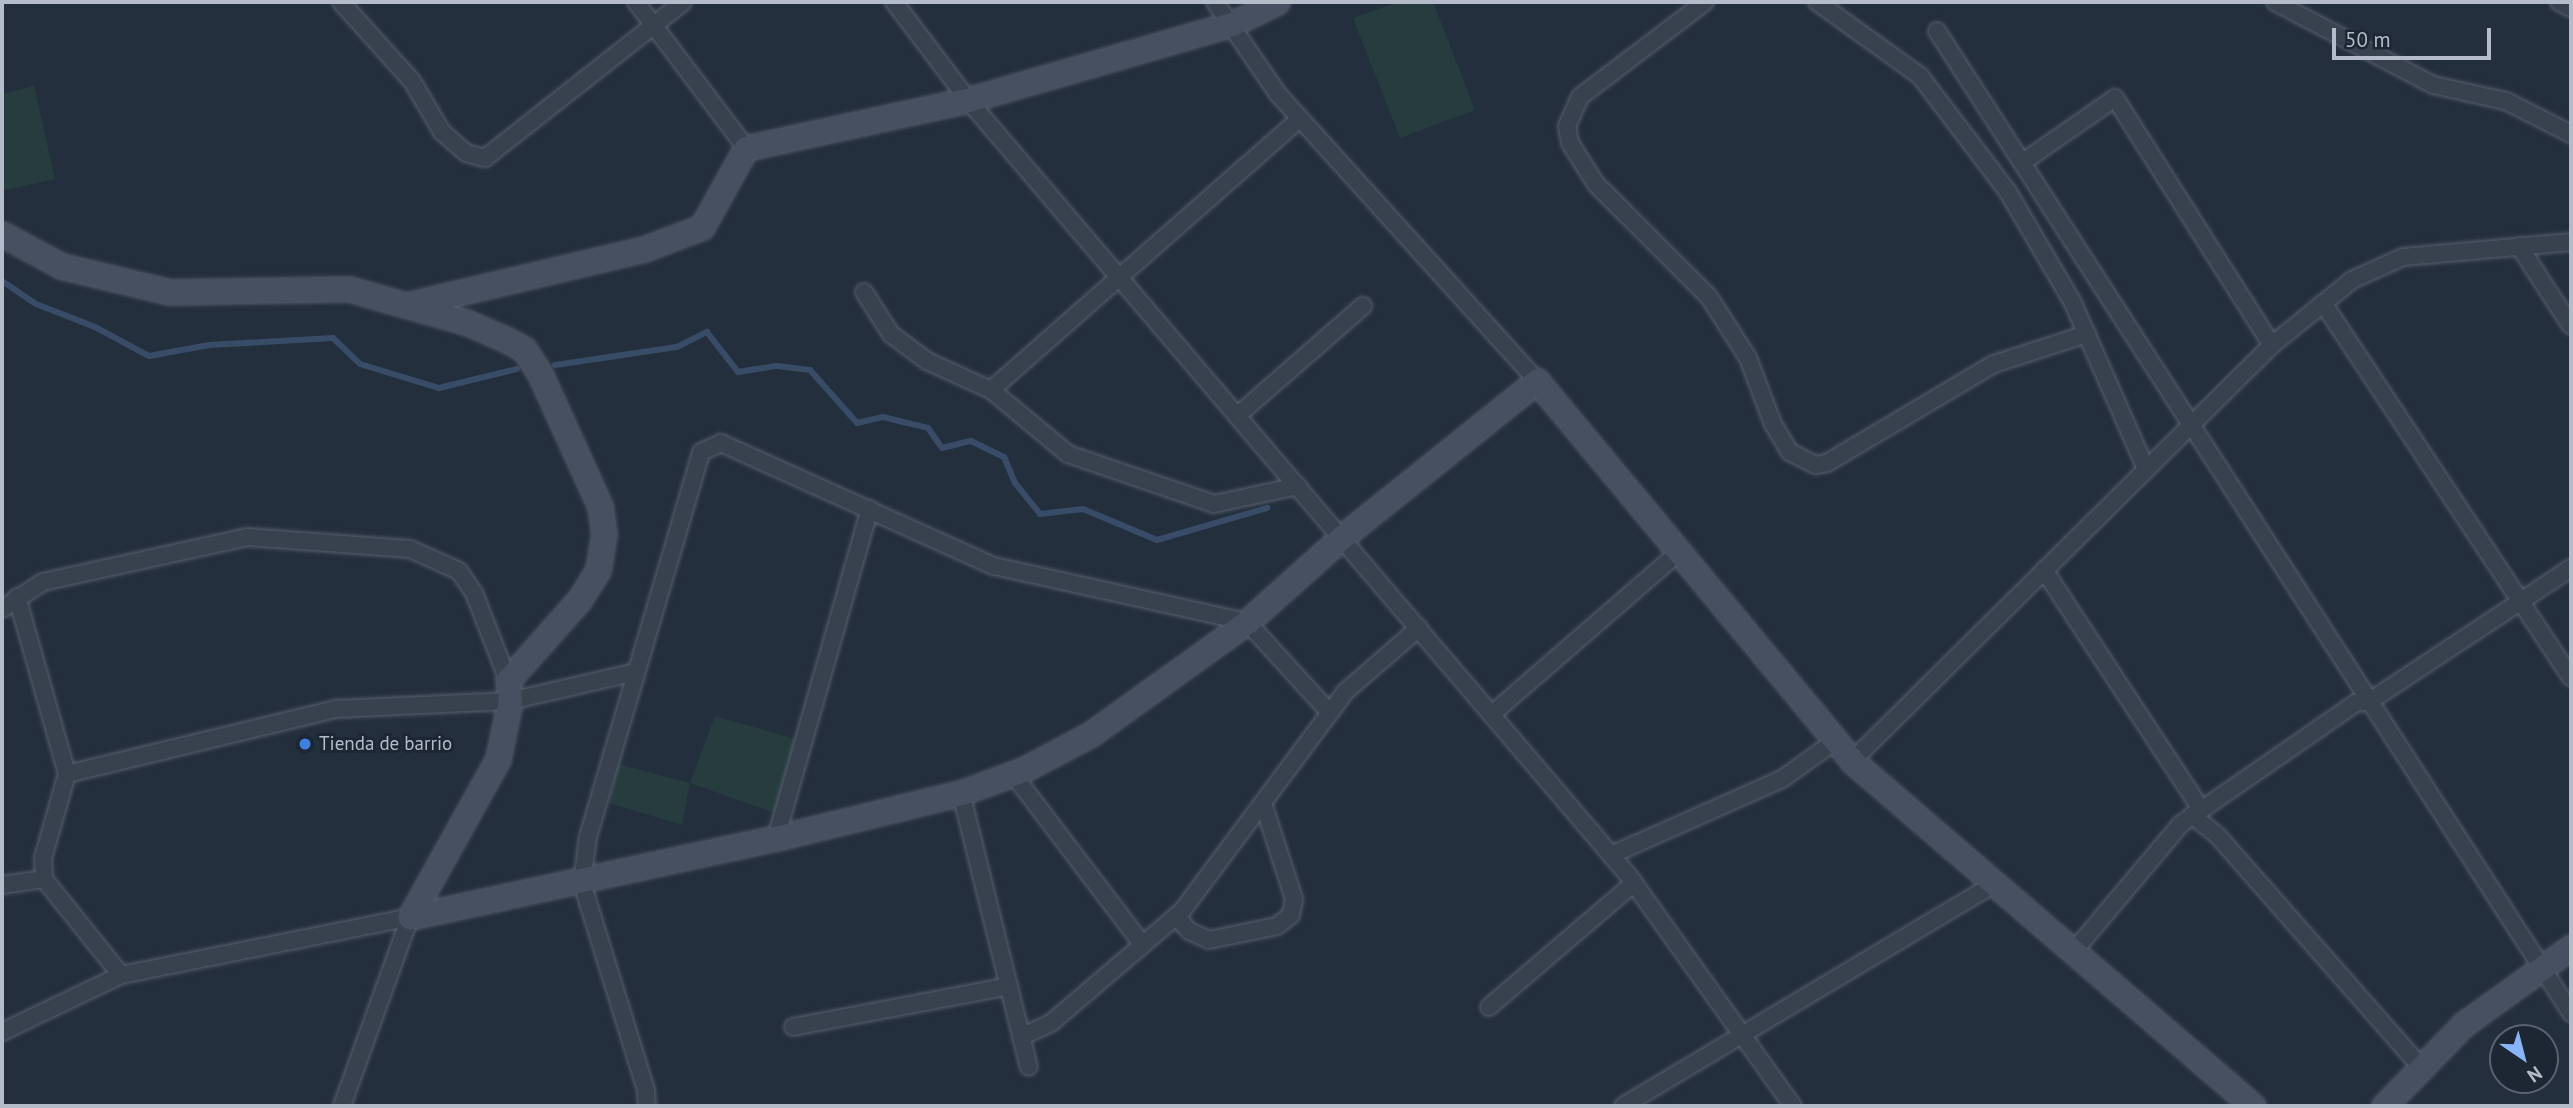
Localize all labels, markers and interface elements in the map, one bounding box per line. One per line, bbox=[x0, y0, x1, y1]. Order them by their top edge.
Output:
scale bar bbox=[2335, 14, 2494, 58]
text: 50 m bbox=[2345, 26, 2391, 53]
place label: Tienda de barrio bbox=[319, 733, 452, 755]
marker: Tienda de barrio bbox=[297, 736, 313, 752]
north arrow bbox=[2489, 1024, 2559, 1094]
text: N bbox=[2523, 1061, 2547, 1088]

